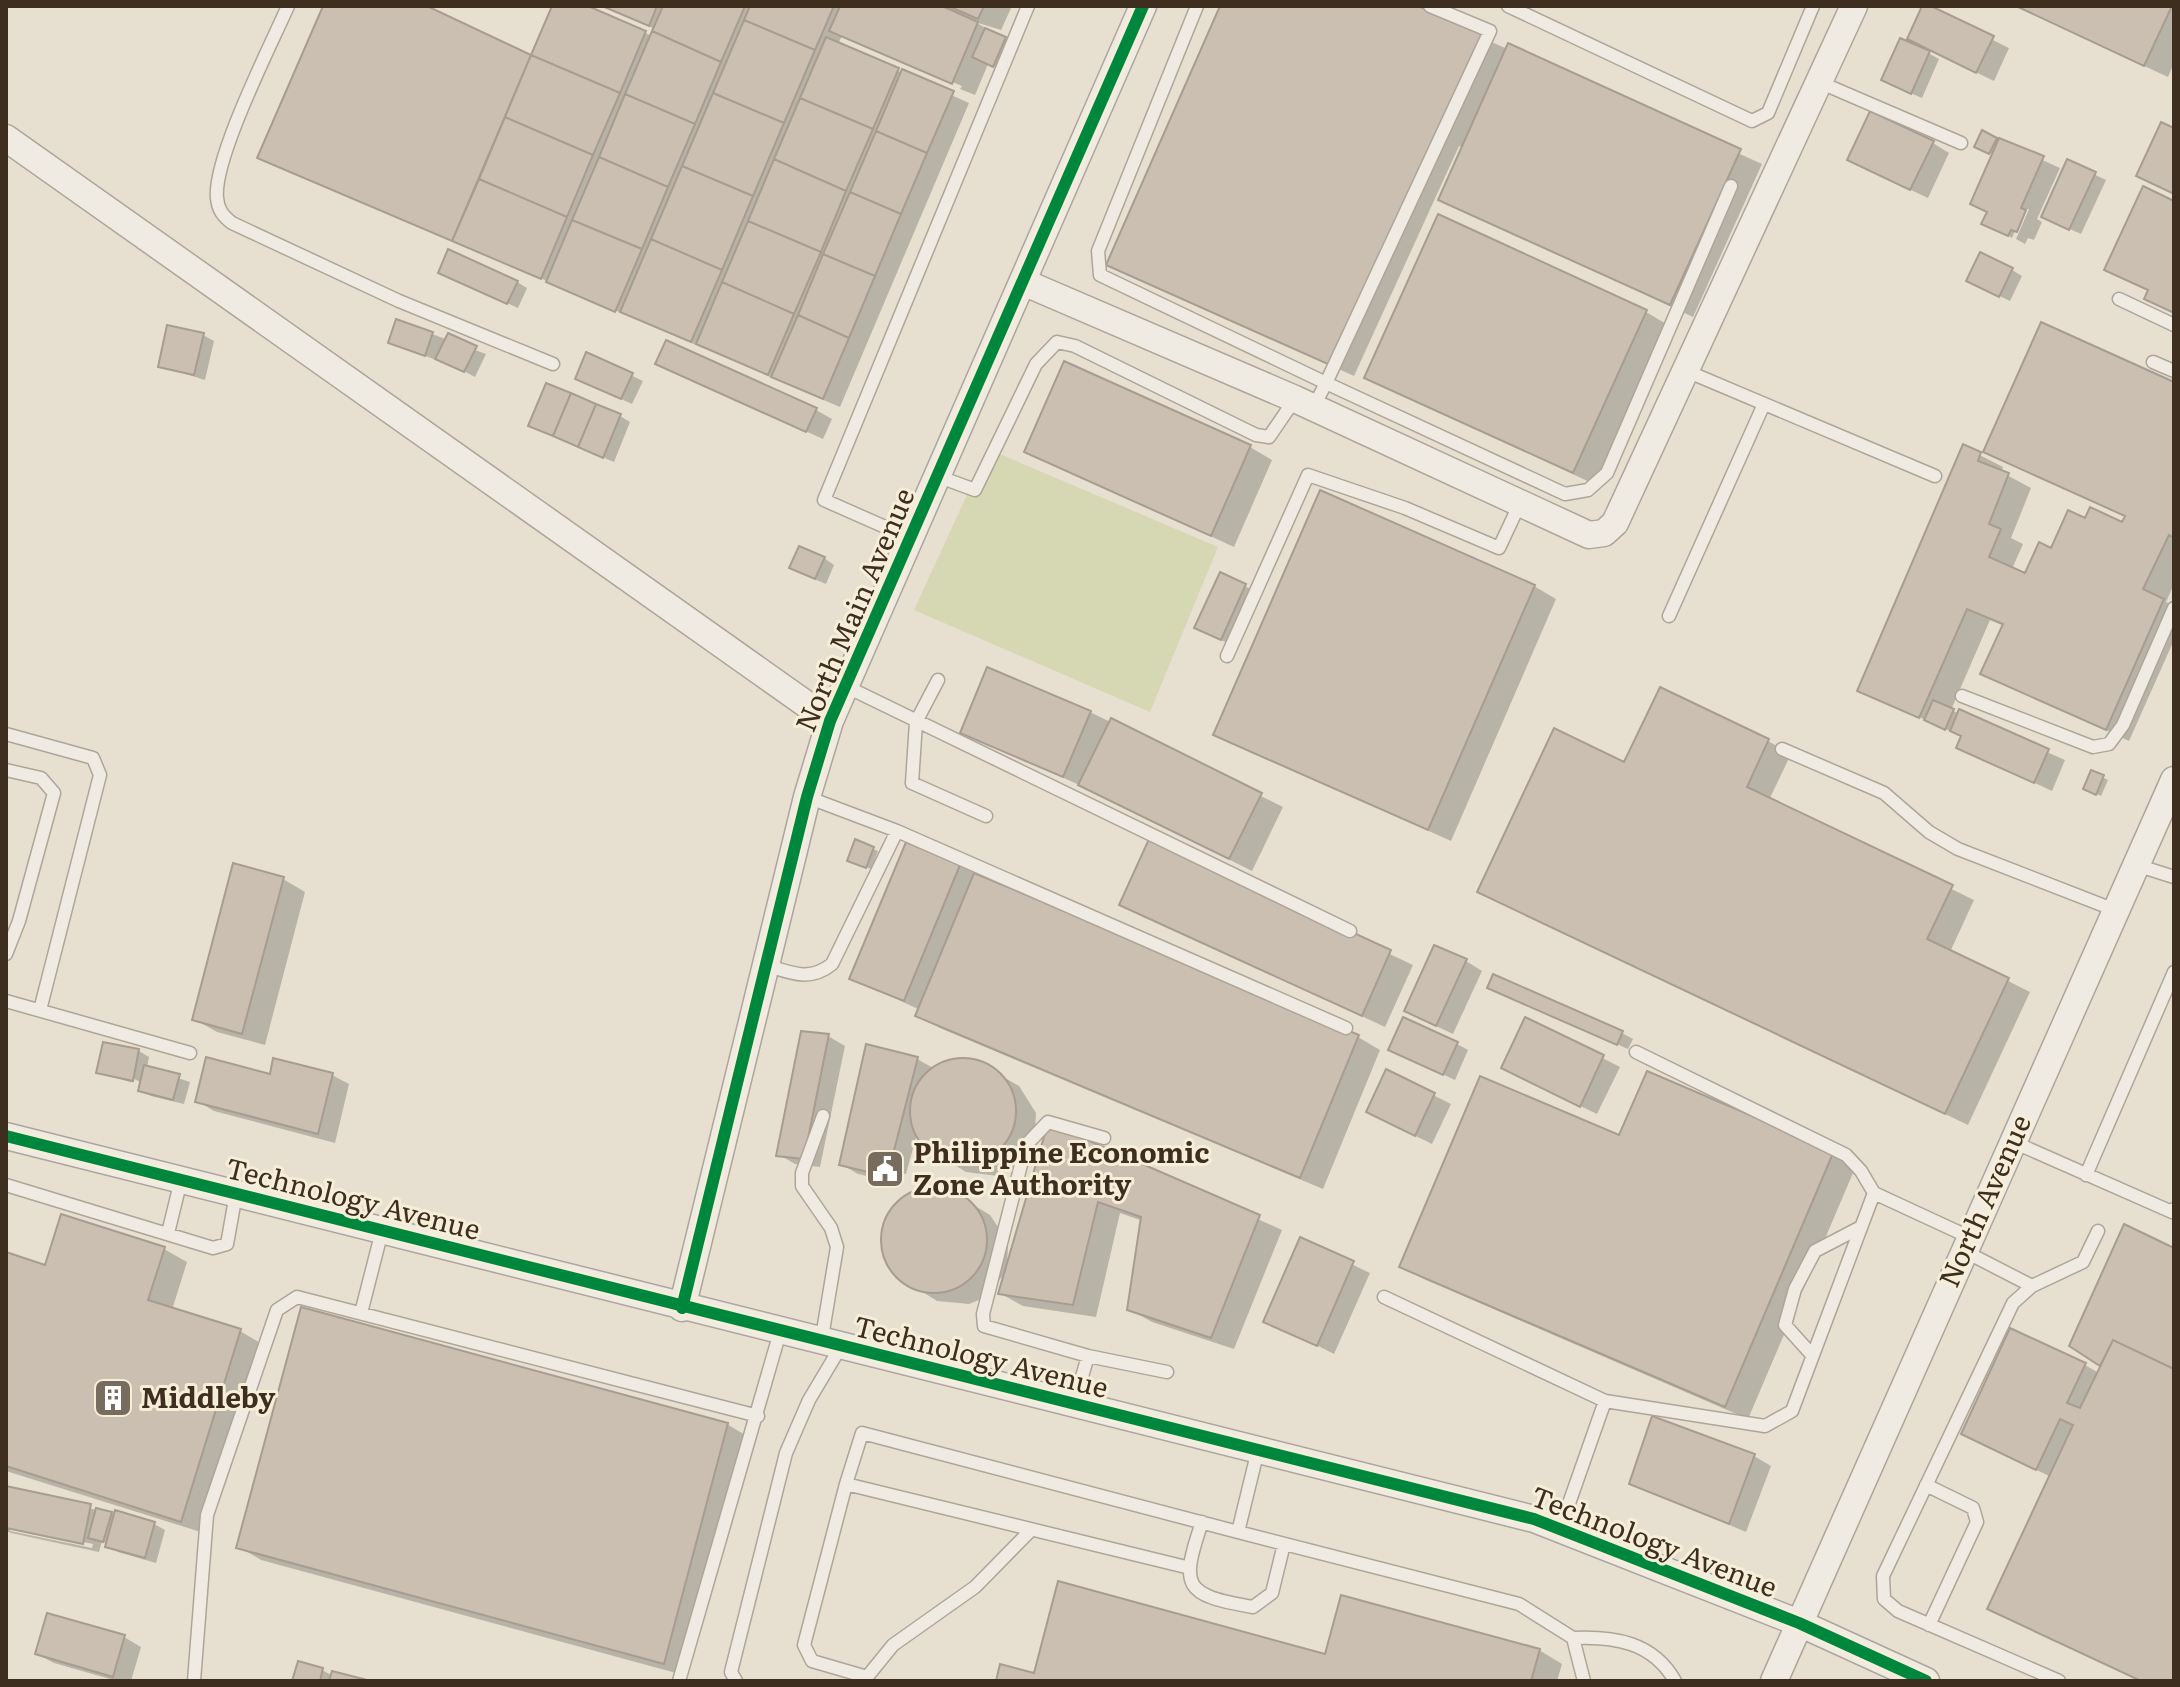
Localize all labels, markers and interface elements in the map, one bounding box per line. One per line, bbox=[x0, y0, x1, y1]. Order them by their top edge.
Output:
street label: North Main Avenue bbox=[783, 481, 924, 738]
street label: North Avenue bbox=[1926, 1107, 2040, 1293]
place label: Philippine Economic Zone Authority bbox=[913, 1130, 1210, 1204]
street label: Technology Avenue bbox=[222, 1145, 485, 1249]
public building icon: Philippine Economic Zone Authority bbox=[864, 1148, 906, 1190]
street label: Technology Avenue bbox=[850, 1303, 1113, 1407]
place label: Middleby bbox=[141, 1375, 276, 1417]
building icon: Middleby bbox=[92, 1377, 134, 1419]
street label: Technology Avenue bbox=[1525, 1474, 1784, 1606]

